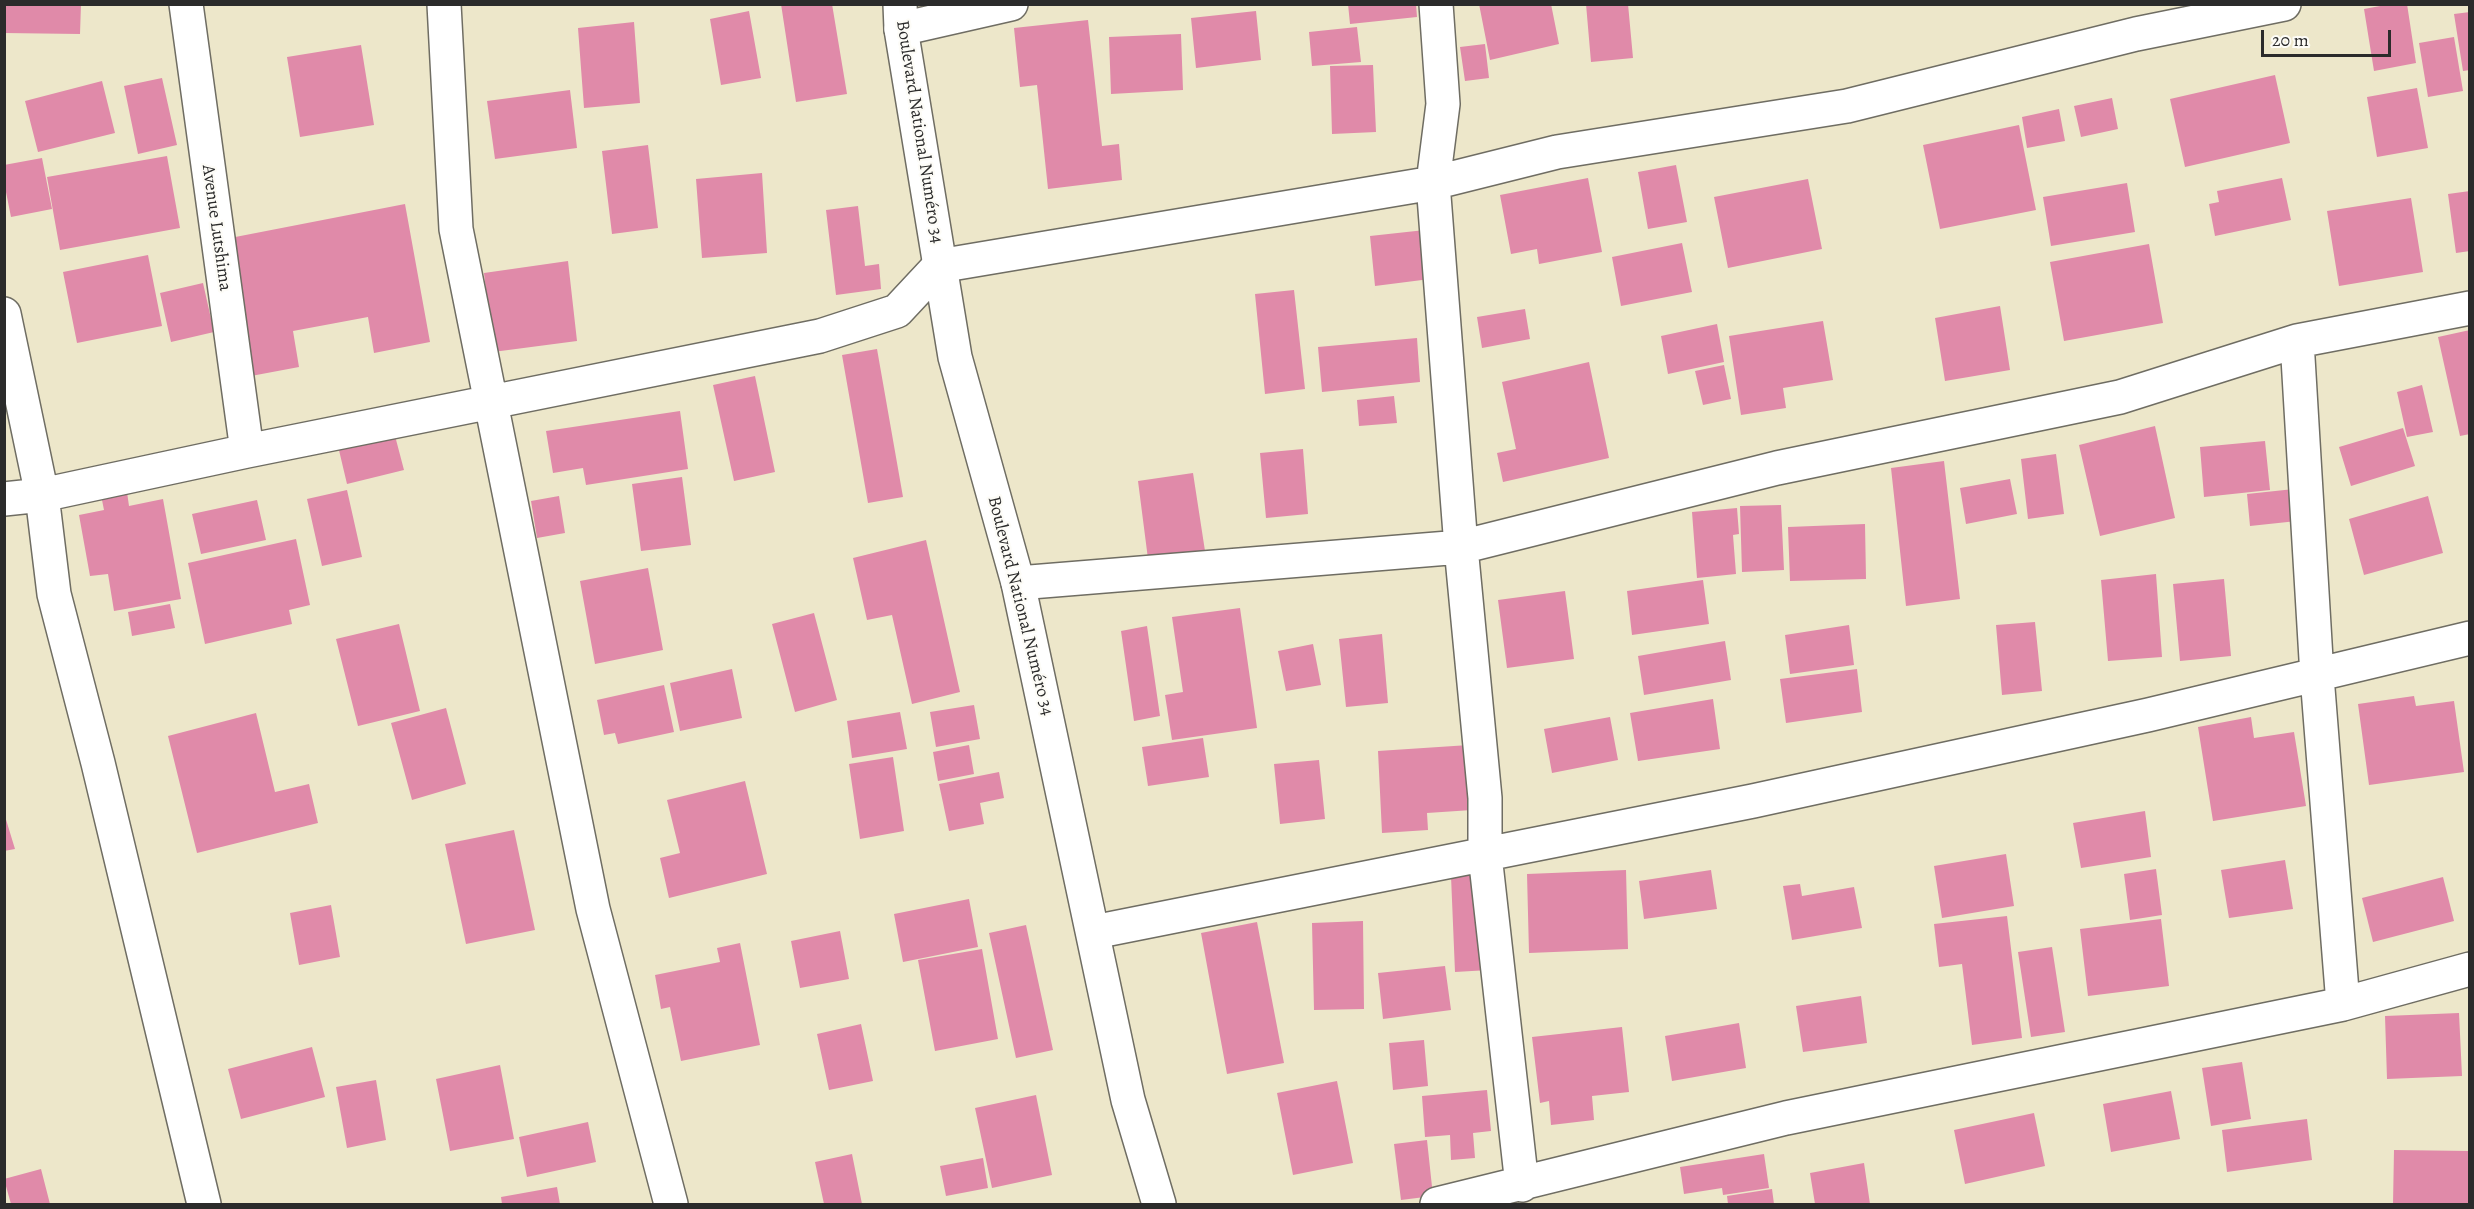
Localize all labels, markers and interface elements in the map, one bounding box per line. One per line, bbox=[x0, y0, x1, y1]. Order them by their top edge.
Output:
scale bar bbox=[2264, 18, 2394, 56]
street label: Boulevard National Numéro 34 bbox=[891, 19, 947, 245]
text: 20 m bbox=[2272, 28, 2309, 52]
street label: Avenue Lutshima bbox=[196, 163, 236, 293]
street label: Boulevard National Numéro 34 bbox=[982, 494, 1058, 718]

